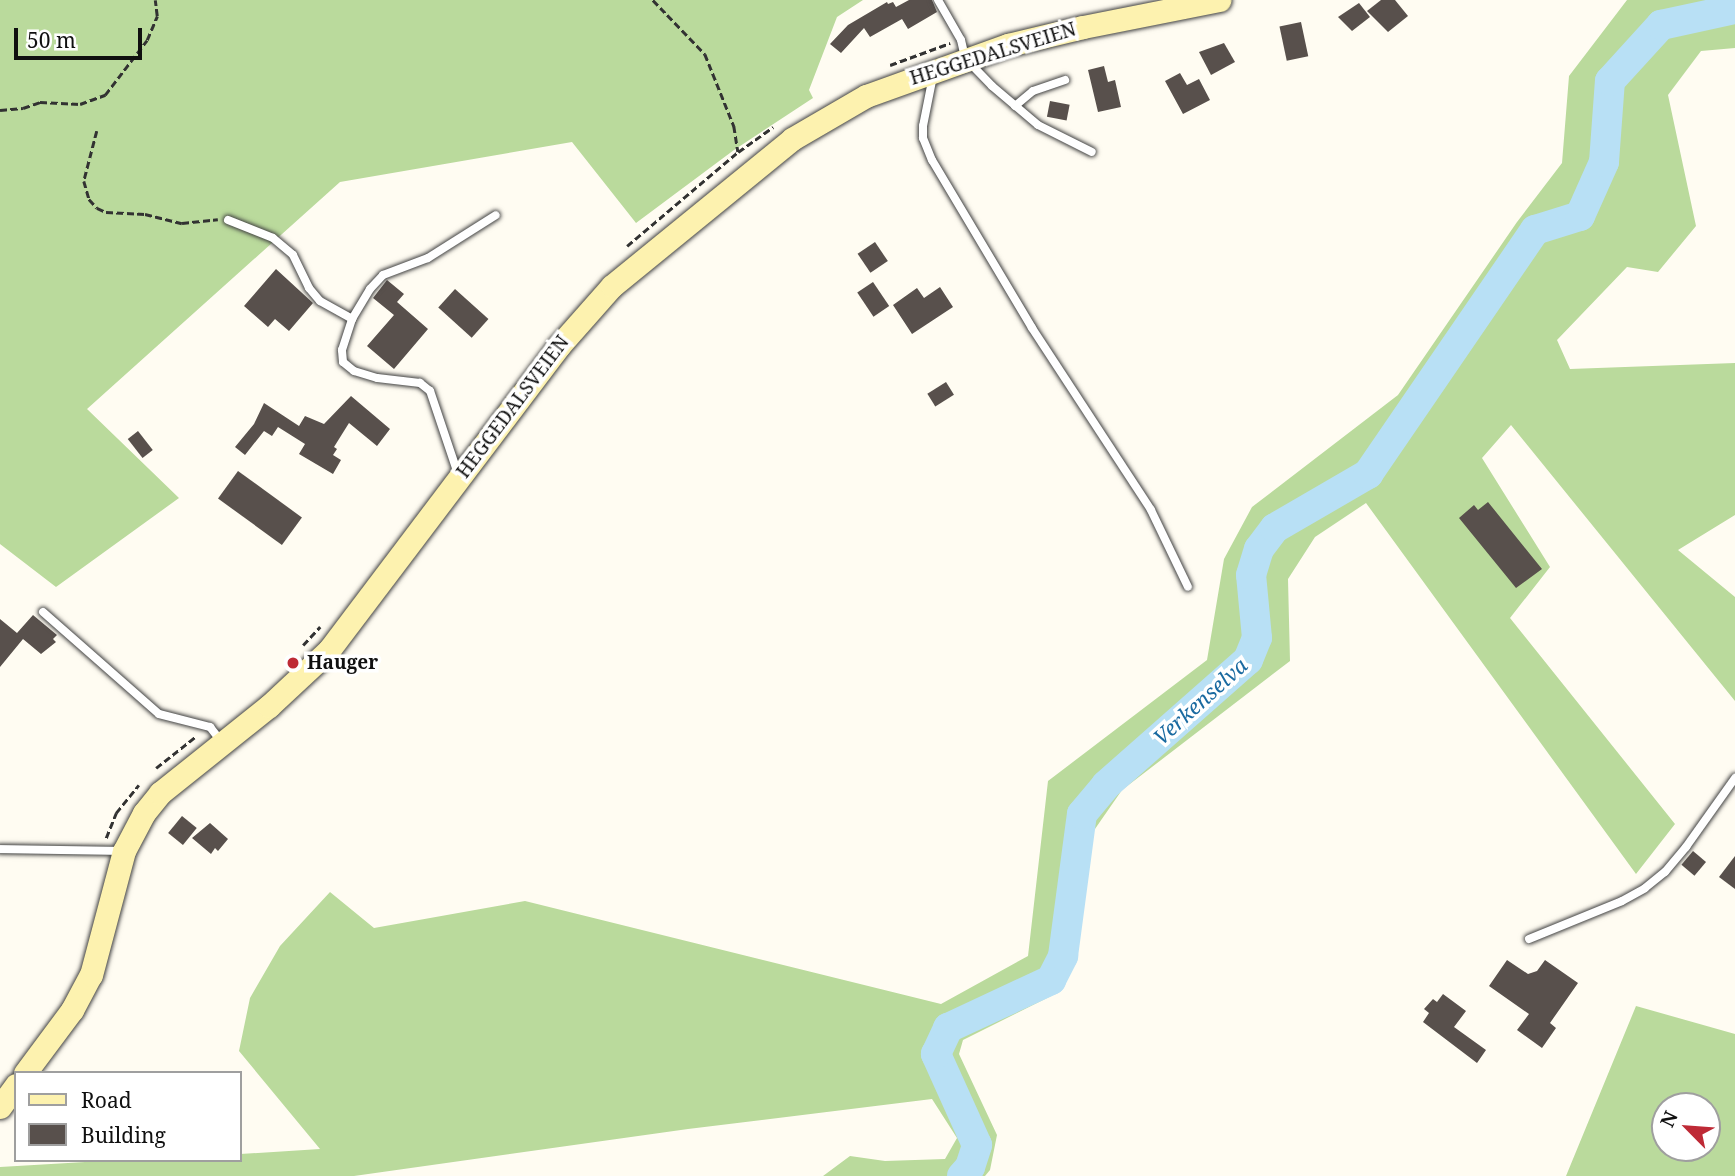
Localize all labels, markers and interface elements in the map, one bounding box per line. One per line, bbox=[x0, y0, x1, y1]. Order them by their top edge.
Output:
scale bar bbox=[18, 14, 145, 58]
street label: HEGGEDALSVEIEN bbox=[907, 18, 1079, 90]
text: 50 m bbox=[27, 26, 76, 54]
street label: HEGGEDALSVEIEN bbox=[452, 331, 574, 483]
place label: Hauger bbox=[307, 652, 378, 674]
water label: Verkenselva bbox=[1148, 652, 1252, 750]
marker: Hauger bbox=[285, 655, 301, 671]
legend bbox=[14, 1071, 242, 1162]
text: Road bbox=[81, 1086, 132, 1114]
north arrow bbox=[1651, 1092, 1721, 1162]
text: N bbox=[1654, 1107, 1684, 1131]
text: Building bbox=[81, 1121, 166, 1149]

